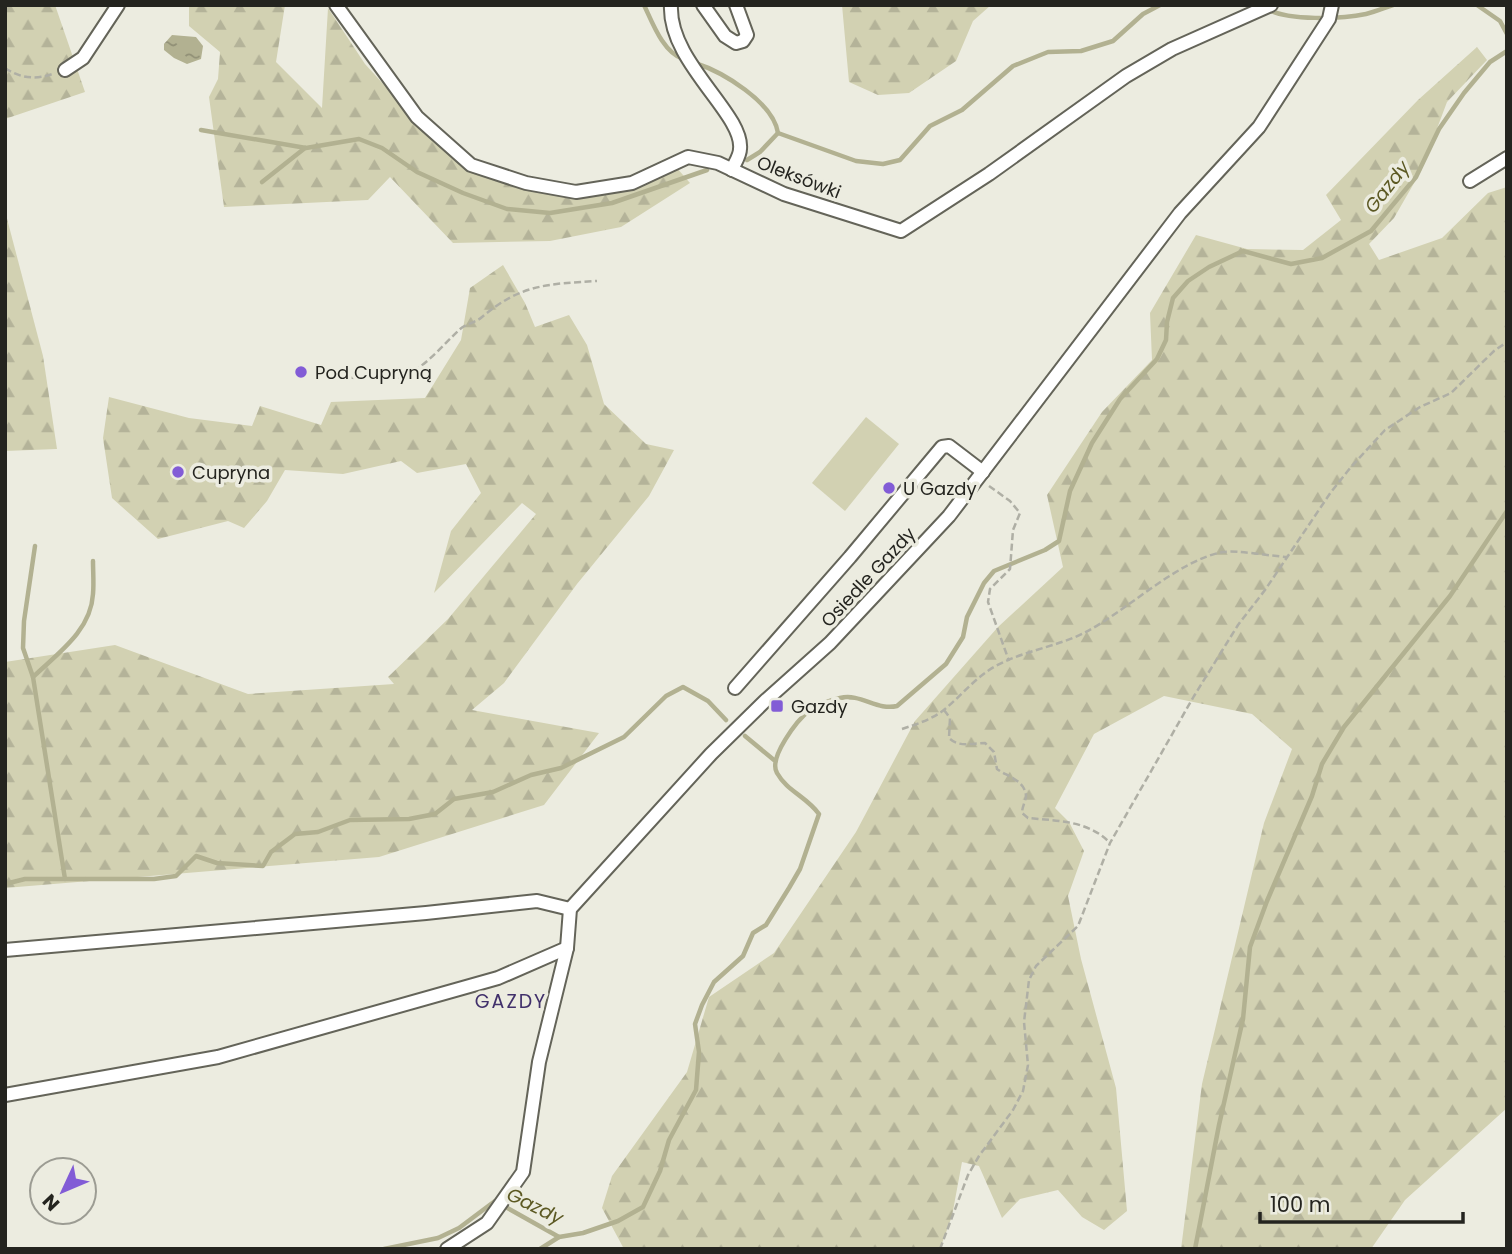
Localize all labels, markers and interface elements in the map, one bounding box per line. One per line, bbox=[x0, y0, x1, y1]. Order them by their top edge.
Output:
street label: Oleksówki bbox=[753, 149, 845, 205]
water label: Gazdy bbox=[1358, 154, 1417, 219]
place label: Pod Cupryną bbox=[315, 360, 432, 385]
marker: Pod Cupryną bbox=[293, 364, 309, 380]
place label: Cupryna bbox=[192, 460, 270, 485]
marker: Cupryna bbox=[170, 464, 186, 480]
place label: U Gazdy bbox=[903, 476, 977, 501]
marker: U Gazdy bbox=[881, 480, 897, 496]
street label: Osiedle Gazdy bbox=[815, 522, 921, 632]
place label: Gazdy bbox=[791, 694, 848, 719]
marker: Gazdy bbox=[769, 698, 785, 714]
district label: GAZDY bbox=[475, 988, 547, 1015]
north arrow bbox=[28, 1156, 98, 1226]
scale bar bbox=[1260, 1180, 1463, 1224]
water label: Gazdy bbox=[502, 1181, 569, 1232]
text: N bbox=[36, 1188, 66, 1217]
text: 100 m bbox=[1270, 1190, 1330, 1219]

